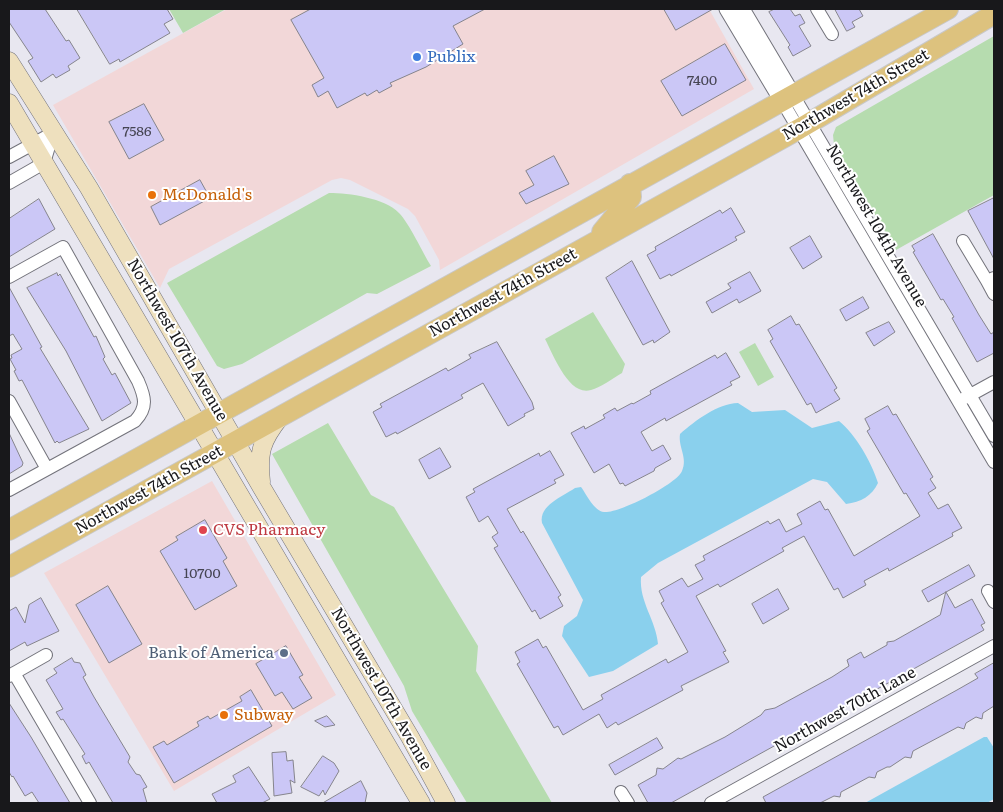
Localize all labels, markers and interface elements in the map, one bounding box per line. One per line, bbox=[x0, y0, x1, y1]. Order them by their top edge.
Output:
street label: Northwest 74th Street bbox=[779, 45, 933, 145]
place label: Publix bbox=[427, 47, 476, 67]
marker: Publix bbox=[411, 51, 423, 63]
house number: 7400 bbox=[687, 73, 717, 89]
house number: 7586 bbox=[122, 124, 152, 140]
street label: Northwest 104th Avenue bbox=[821, 141, 931, 311]
place label: McDonald's bbox=[162, 185, 252, 205]
marker: McDonald's bbox=[146, 189, 158, 201]
street label: Northwest 74th Street bbox=[426, 244, 580, 342]
street label: Northwest 107th Avenue bbox=[123, 255, 231, 425]
street label: Northwest 74th Street bbox=[72, 441, 226, 539]
place label: CVS Pharmacy bbox=[213, 520, 325, 540]
marker: CVS Pharmacy bbox=[197, 524, 209, 536]
house number: 10700 bbox=[183, 566, 221, 582]
street label: Northwest 107th Avenue bbox=[327, 604, 435, 774]
place label: Bank of America bbox=[148, 643, 274, 663]
marker: Bank of America bbox=[278, 647, 290, 659]
street label: Northwest 70th Lane bbox=[771, 663, 919, 757]
place label: Subway bbox=[234, 705, 293, 725]
marker: Subway bbox=[218, 709, 230, 721]

